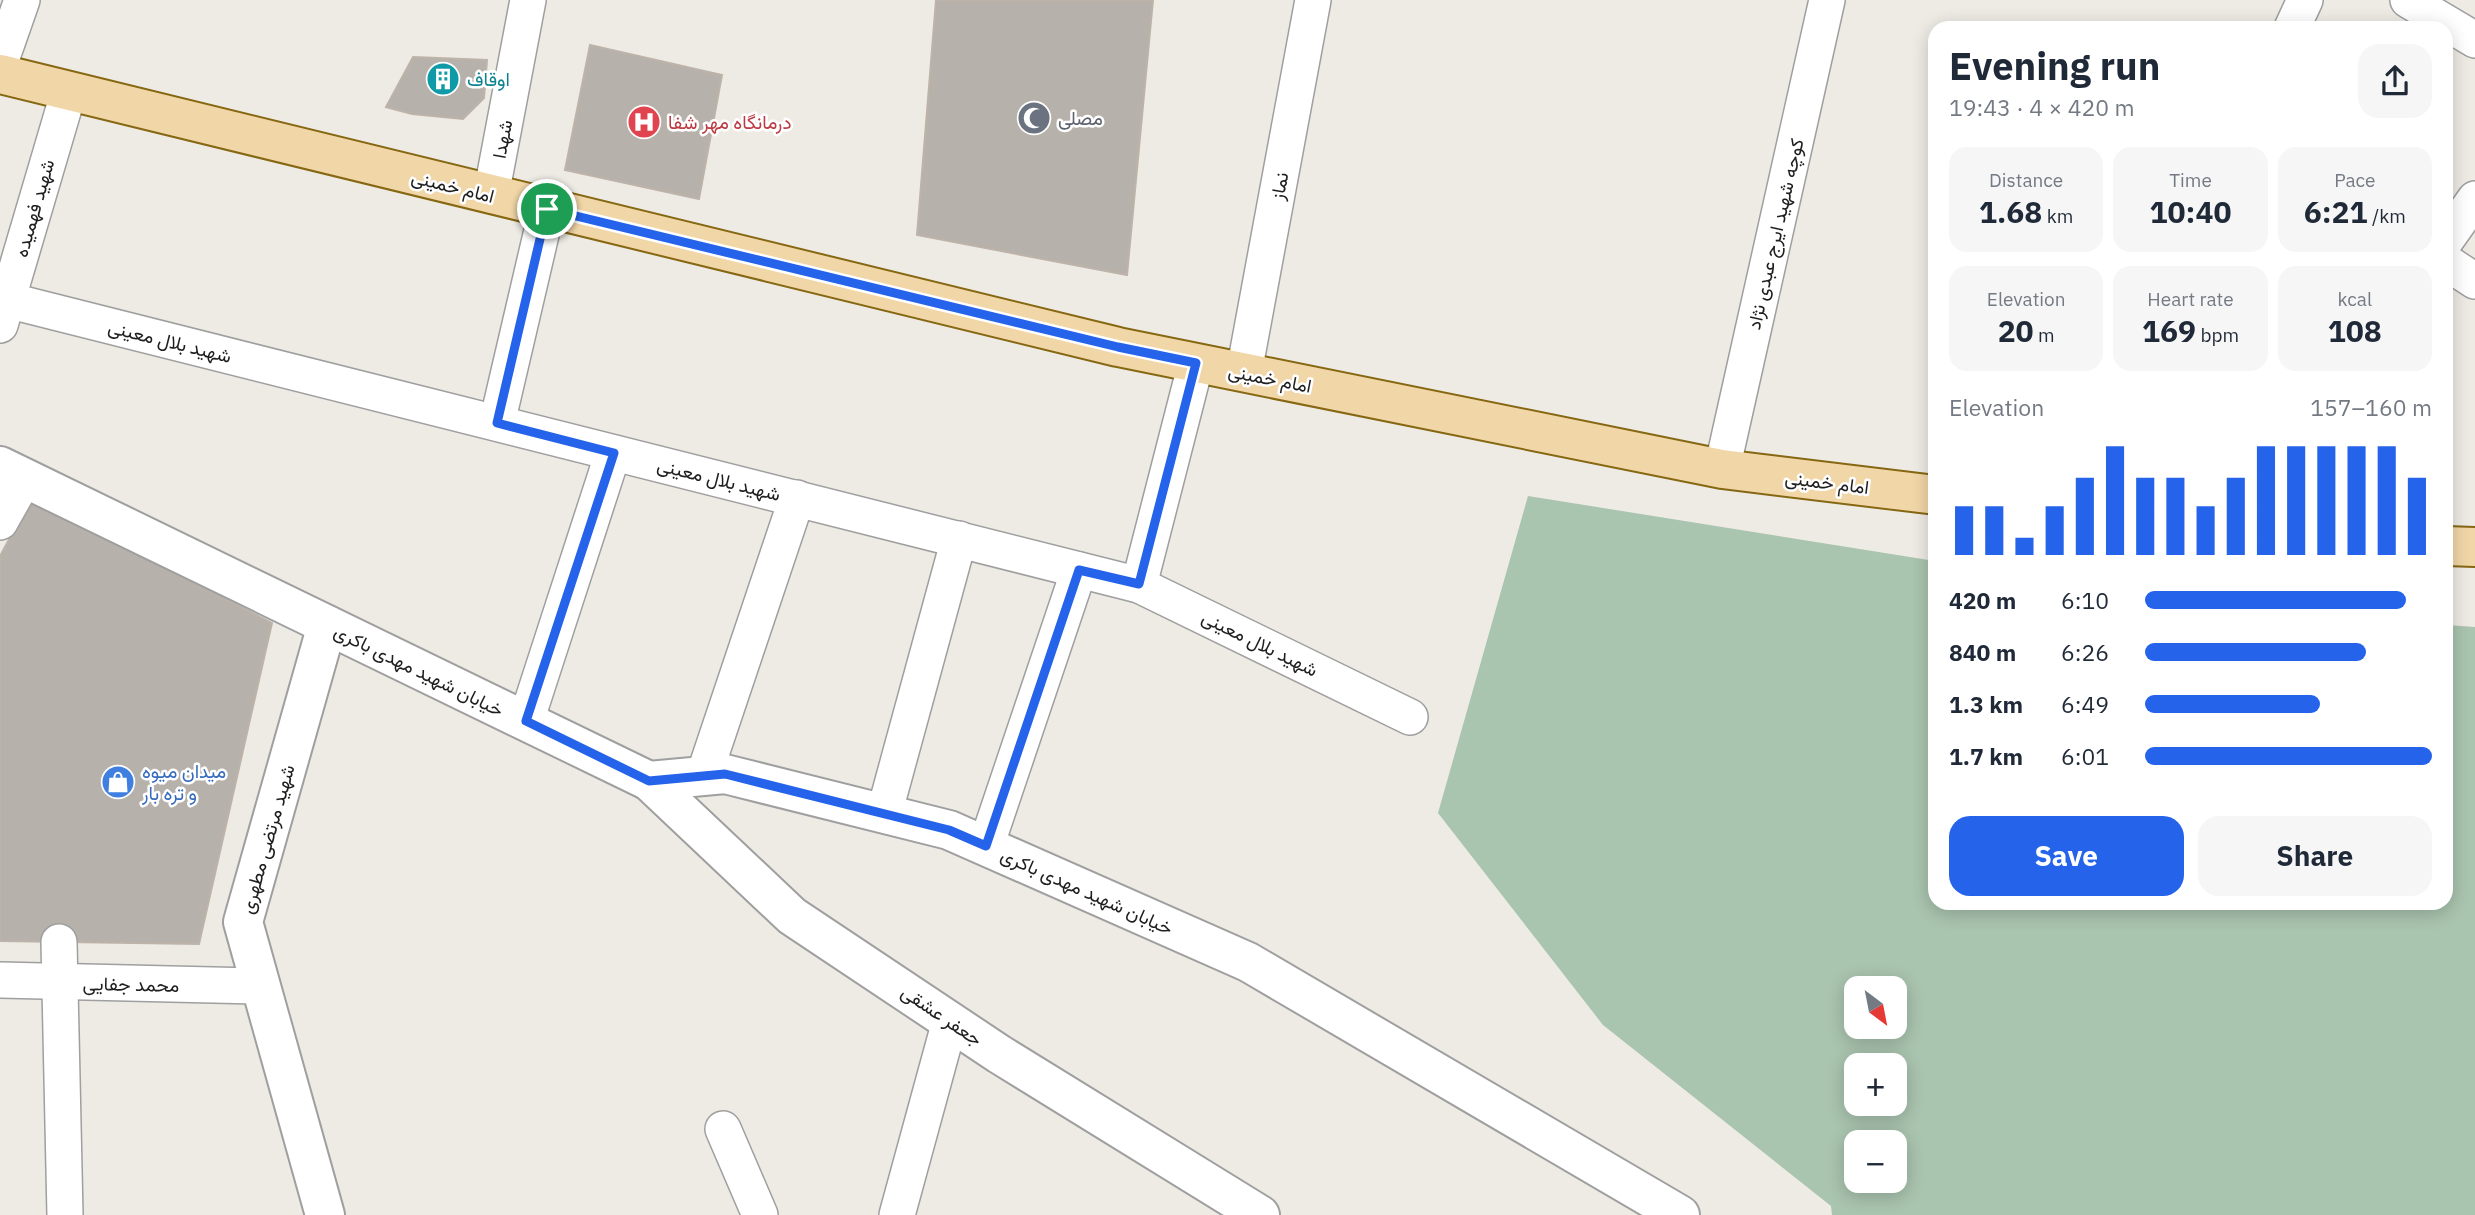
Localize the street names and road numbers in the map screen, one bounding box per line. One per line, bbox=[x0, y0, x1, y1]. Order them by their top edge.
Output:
street label: شهدا bbox=[487, 118, 517, 160]
street label: کوچه شهید ایرج عبدی نژاد bbox=[1741, 136, 1811, 332]
street label: شهید فهمیده bbox=[9, 156, 59, 260]
street label: امام خمینی bbox=[409, 164, 497, 209]
street label: نماز bbox=[1264, 170, 1293, 203]
street label: شهید بلال معینی bbox=[106, 314, 234, 368]
street label: امام خمینی bbox=[1226, 358, 1314, 399]
street label: شهید بلال معینی bbox=[655, 452, 783, 506]
street label: امام خمینی bbox=[1783, 465, 1870, 500]
street label: شهید بلال معینی bbox=[1198, 605, 1322, 681]
street label: خیابان شهید مهدی باکری bbox=[330, 618, 508, 722]
street label: شهید مرتضی مطهری bbox=[234, 762, 300, 916]
street label: خیابان شهید مهدی باکری bbox=[997, 842, 1177, 940]
street label: محمد جفایی bbox=[83, 971, 179, 997]
street label: جعفر عشقی bbox=[897, 979, 987, 1051]

